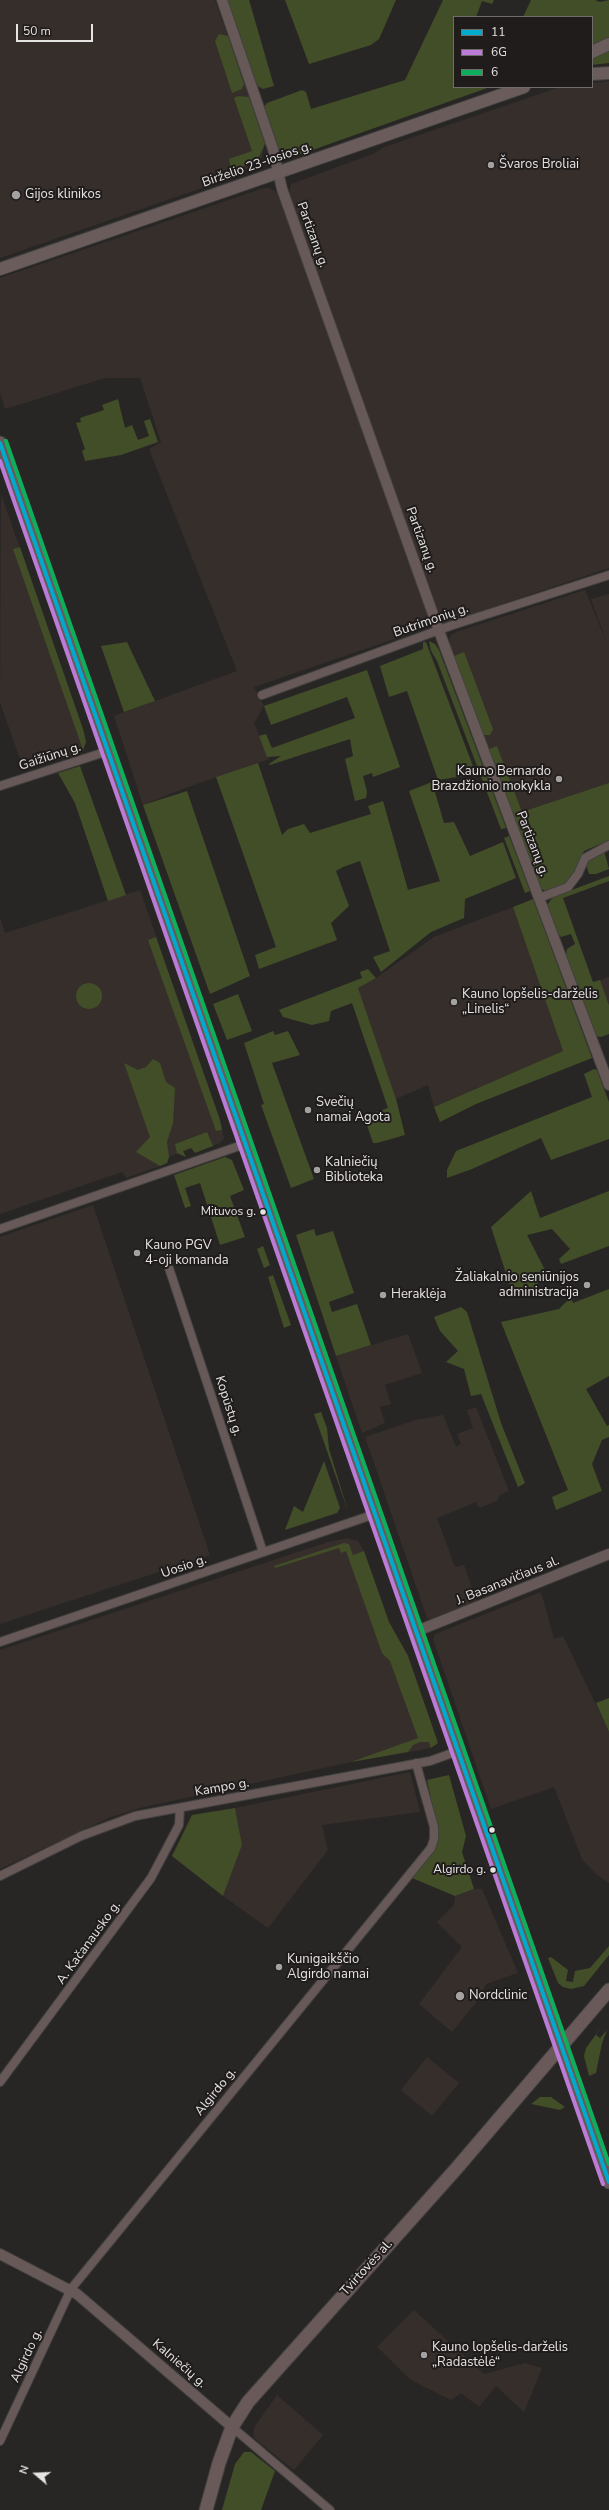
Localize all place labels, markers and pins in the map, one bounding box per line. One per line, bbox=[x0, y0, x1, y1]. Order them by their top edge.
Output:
place label: Švaros Broliai bbox=[499, 157, 579, 173]
marker: Švaros Broliai bbox=[486, 160, 496, 170]
place label: Gijos klinikos bbox=[25, 187, 101, 203]
marker: Gijos klinikos bbox=[10, 189, 22, 201]
place label: Kauno Bernardo Brazdžionio mokykla bbox=[431, 764, 551, 795]
marker: Kauno Bernardo Brazdžionio mokykla bbox=[554, 774, 564, 784]
place label: Kauno lopšelis-darželis „Linelis“ bbox=[462, 987, 598, 1018]
marker: Kauno lopšelis-darželis „Linelis“ bbox=[449, 997, 459, 1007]
place label: Svečių namai Agota bbox=[316, 1095, 390, 1126]
marker: Svečių namai Agota bbox=[303, 1105, 313, 1115]
place label: Kalniečių Biblioteka bbox=[325, 1155, 383, 1186]
marker: Kalniečių Biblioteka bbox=[312, 1165, 322, 1175]
place label: Mituvos g. bbox=[201, 1205, 256, 1219]
marker: Mituvos g. bbox=[258, 1207, 268, 1217]
place label: Kauno PGV 4-oji komanda bbox=[145, 1238, 229, 1269]
marker: Kauno PGV 4-oji komanda bbox=[132, 1248, 142, 1258]
place label: Žaliakalnio seniūnijos administracija bbox=[455, 1270, 579, 1301]
marker: Žaliakalnio seniūnijos administracija bbox=[582, 1280, 592, 1290]
place label: Heraklėja bbox=[391, 1287, 446, 1303]
marker: Heraklėja bbox=[378, 1290, 388, 1300]
unlabelled marker bbox=[487, 1825, 497, 1835]
place label: Algirdo g. bbox=[433, 1863, 486, 1877]
marker: Algirdo g. bbox=[488, 1865, 498, 1875]
place label: Kunigaikščio Algirdo namai bbox=[287, 1952, 369, 1983]
marker: Kunigaikščio Algirdo namai bbox=[274, 1962, 284, 1972]
place label: Nordclinic bbox=[469, 1988, 527, 2004]
marker: Nordclinic bbox=[454, 1990, 466, 2002]
place label: Kauno lopšelis-darželis „Radastėlė“ bbox=[432, 2340, 568, 2371]
marker: Kauno lopšelis-darželis „Radastėlė“ bbox=[419, 2350, 429, 2360]

